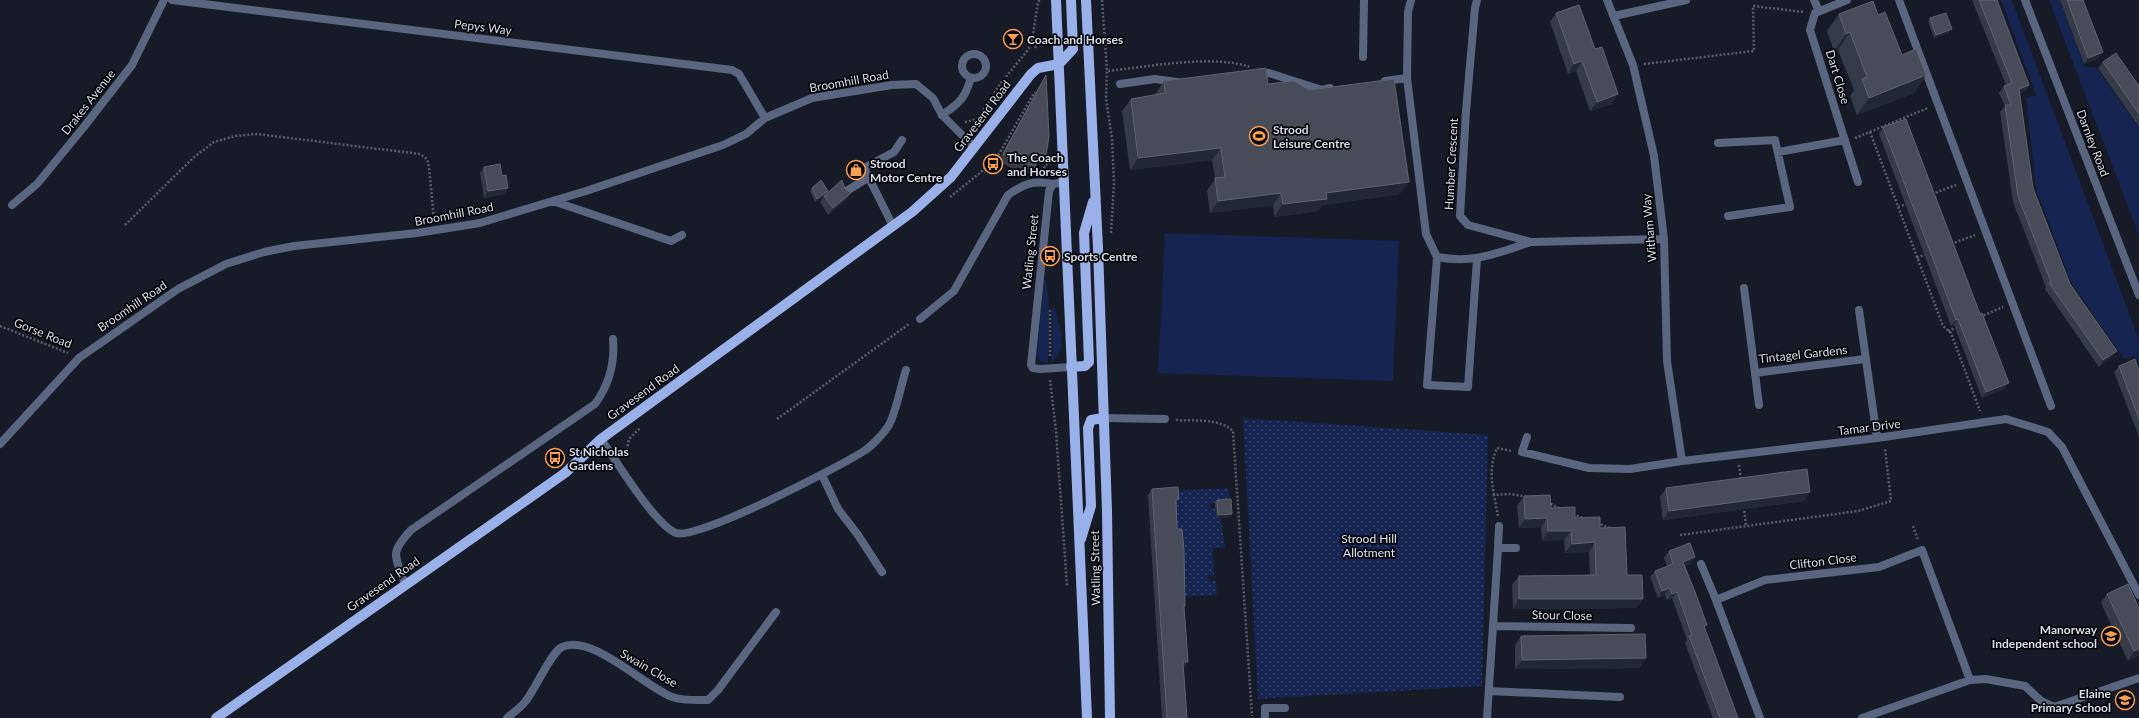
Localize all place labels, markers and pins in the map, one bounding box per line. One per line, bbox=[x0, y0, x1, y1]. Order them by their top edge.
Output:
bar icon: Coach and Horses bbox=[1002, 28, 1024, 50]
place label: Coach and Horses bbox=[1027, 32, 1123, 47]
place label: Strood Leisure Centre bbox=[1273, 122, 1351, 151]
sports icon: Strood Leisure Centre bbox=[1248, 125, 1270, 147]
place label: The Coach and Horses bbox=[1007, 150, 1067, 179]
bus stop icon: The Coach and Horses bbox=[982, 153, 1004, 175]
place label: Strood Motor Centre bbox=[870, 156, 943, 185]
shop icon: Strood Motor Centre bbox=[845, 159, 867, 181]
bus stop icon: Sports Centre bbox=[1039, 245, 1061, 267]
place label: Sports Centre bbox=[1064, 249, 1138, 264]
place label: St Nicholas Gardens bbox=[569, 444, 629, 473]
bus stop icon: St Nicholas Gardens bbox=[544, 447, 566, 469]
place label: Manorway Independent school bbox=[1992, 622, 2098, 651]
school or university icon: Manorway Independent school bbox=[2100, 625, 2122, 647]
place label: Elaine Primary School bbox=[2031, 686, 2112, 715]
school or university icon: Elaine Primary School bbox=[2114, 689, 2136, 711]

